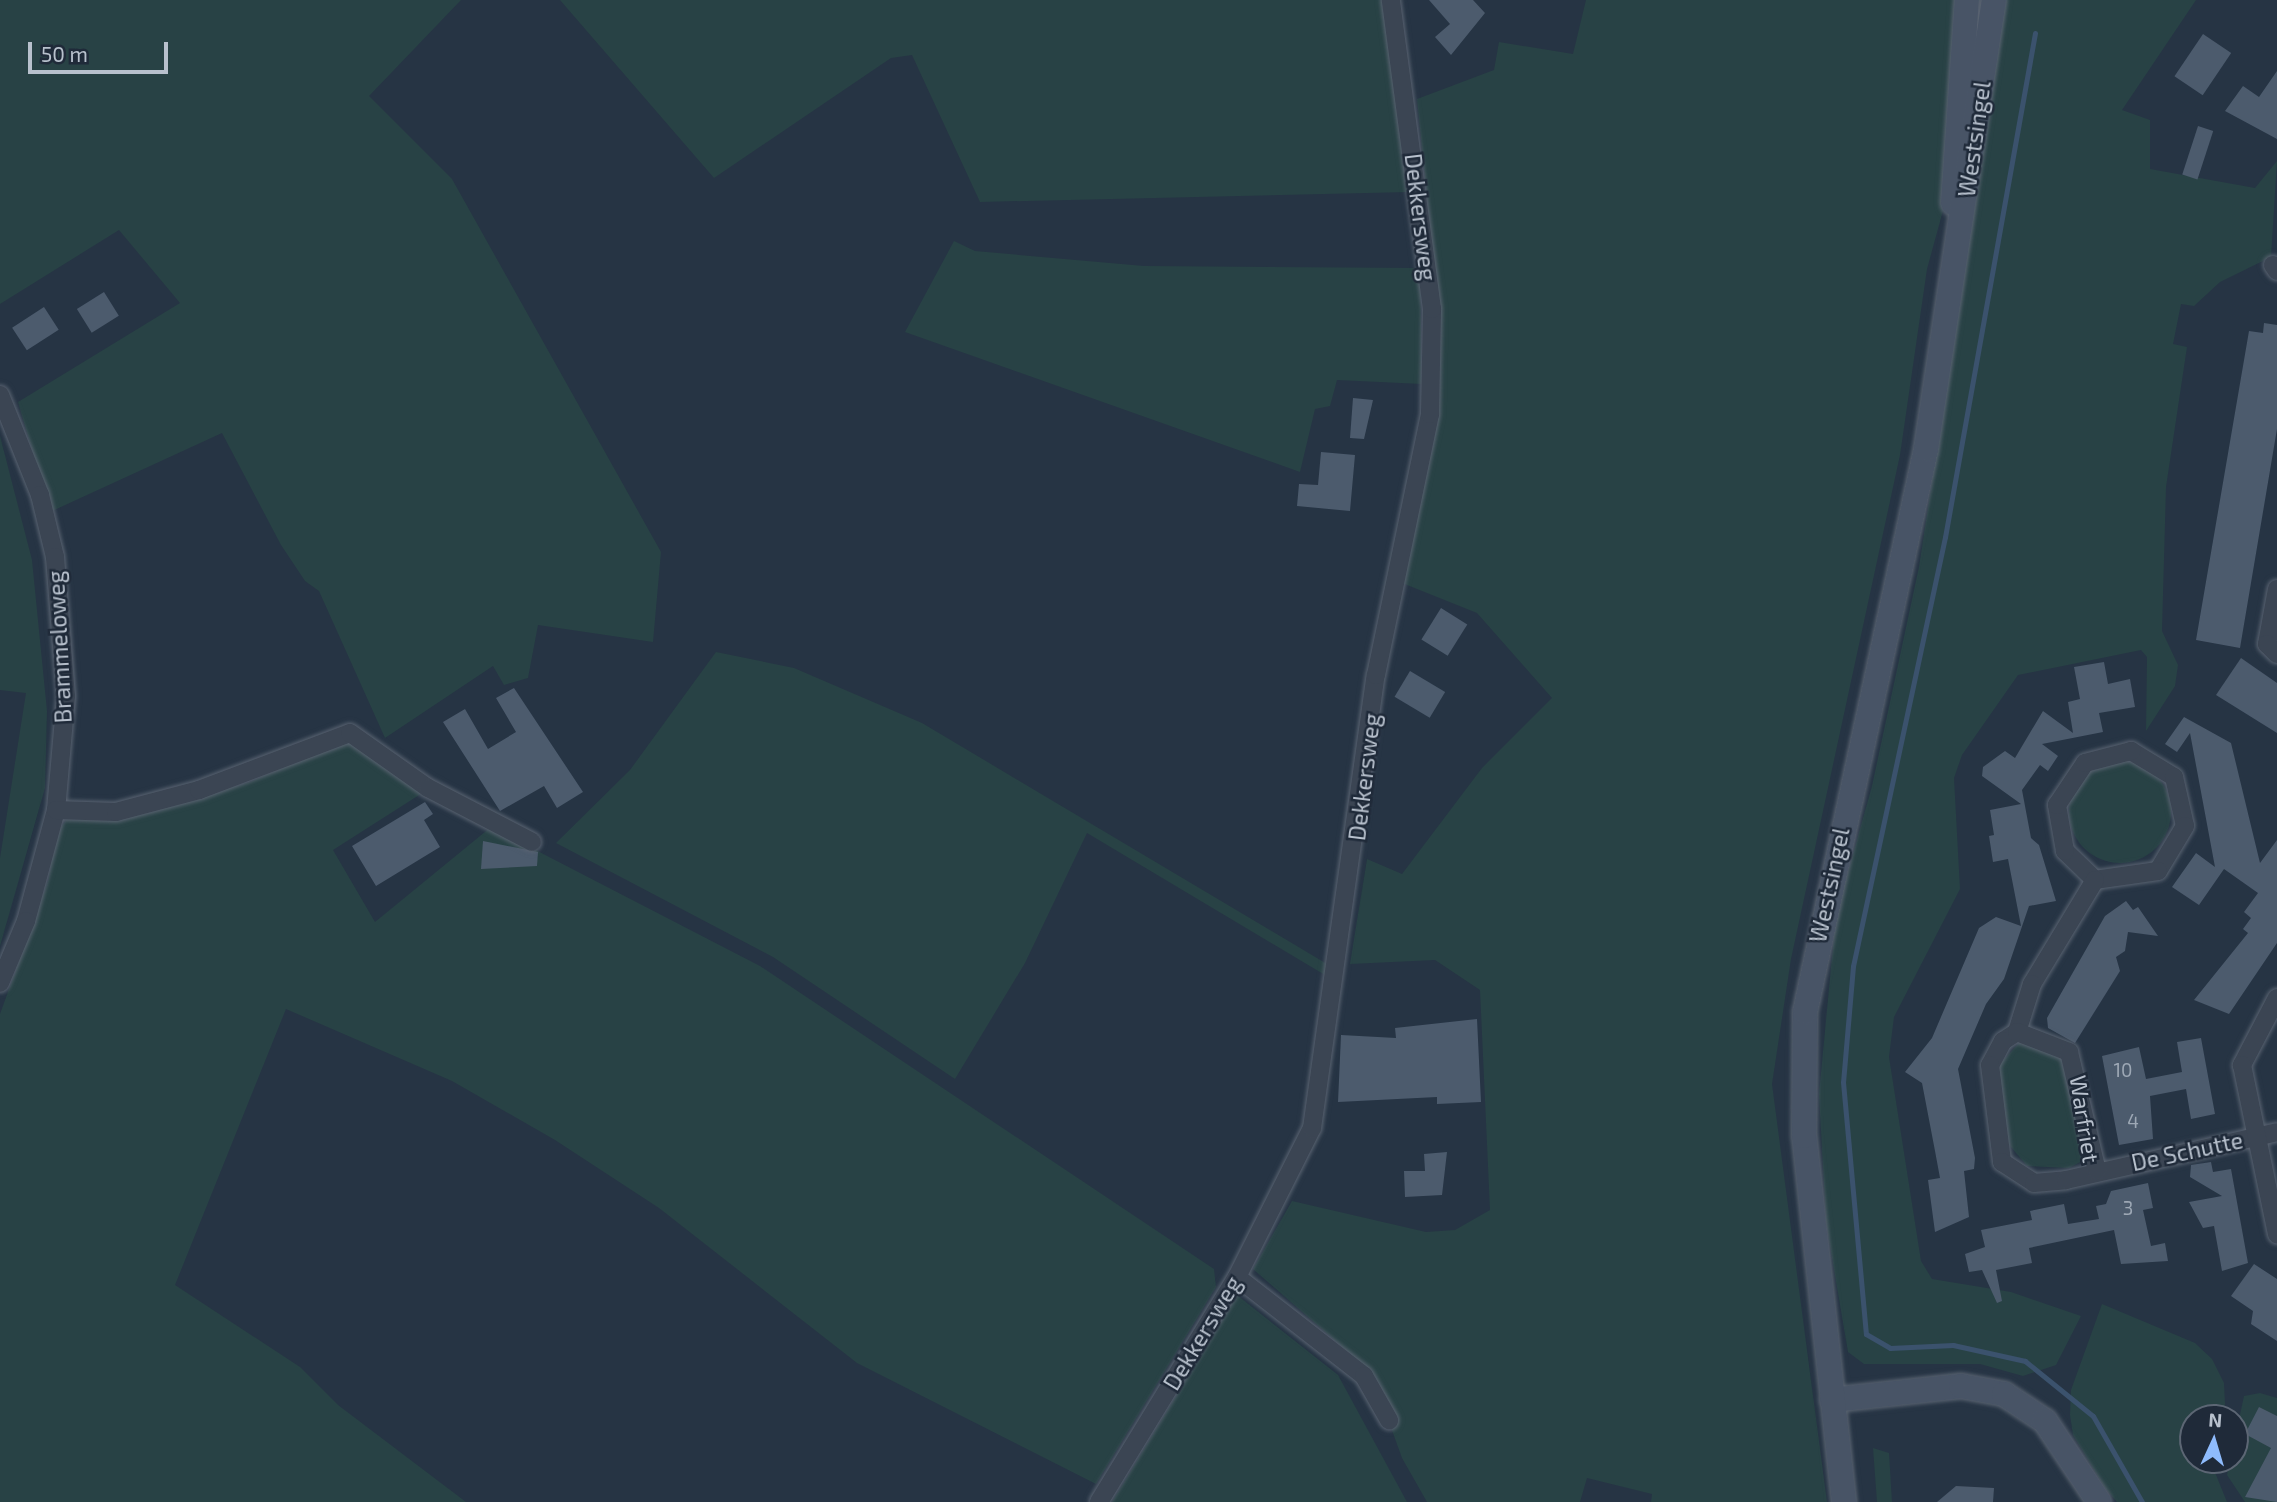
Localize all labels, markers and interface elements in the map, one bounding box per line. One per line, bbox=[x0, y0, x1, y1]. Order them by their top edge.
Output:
scale bar bbox=[32, 28, 172, 72]
text: 50 m bbox=[41, 41, 88, 66]
street label: Westsingel bbox=[1952, 79, 1996, 199]
street label: Dekkersweg bbox=[1400, 152, 1442, 282]
street label: Brammeloweg bbox=[41, 570, 77, 724]
street label: Dekkersweg bbox=[1343, 712, 1385, 842]
street label: Westsingel bbox=[1803, 825, 1855, 945]
house number: 10 bbox=[2113, 1059, 2133, 1081]
street label: Warfriet bbox=[2064, 1073, 2106, 1165]
house number: 4 bbox=[2127, 1110, 2139, 1132]
street label: De Schutte bbox=[2129, 1126, 2245, 1176]
house number: 3 bbox=[2123, 1197, 2133, 1219]
street label: Dekkersweg bbox=[1157, 1271, 1247, 1395]
north arrow bbox=[2179, 1404, 2249, 1474]
text: N bbox=[2208, 1408, 2223, 1431]

